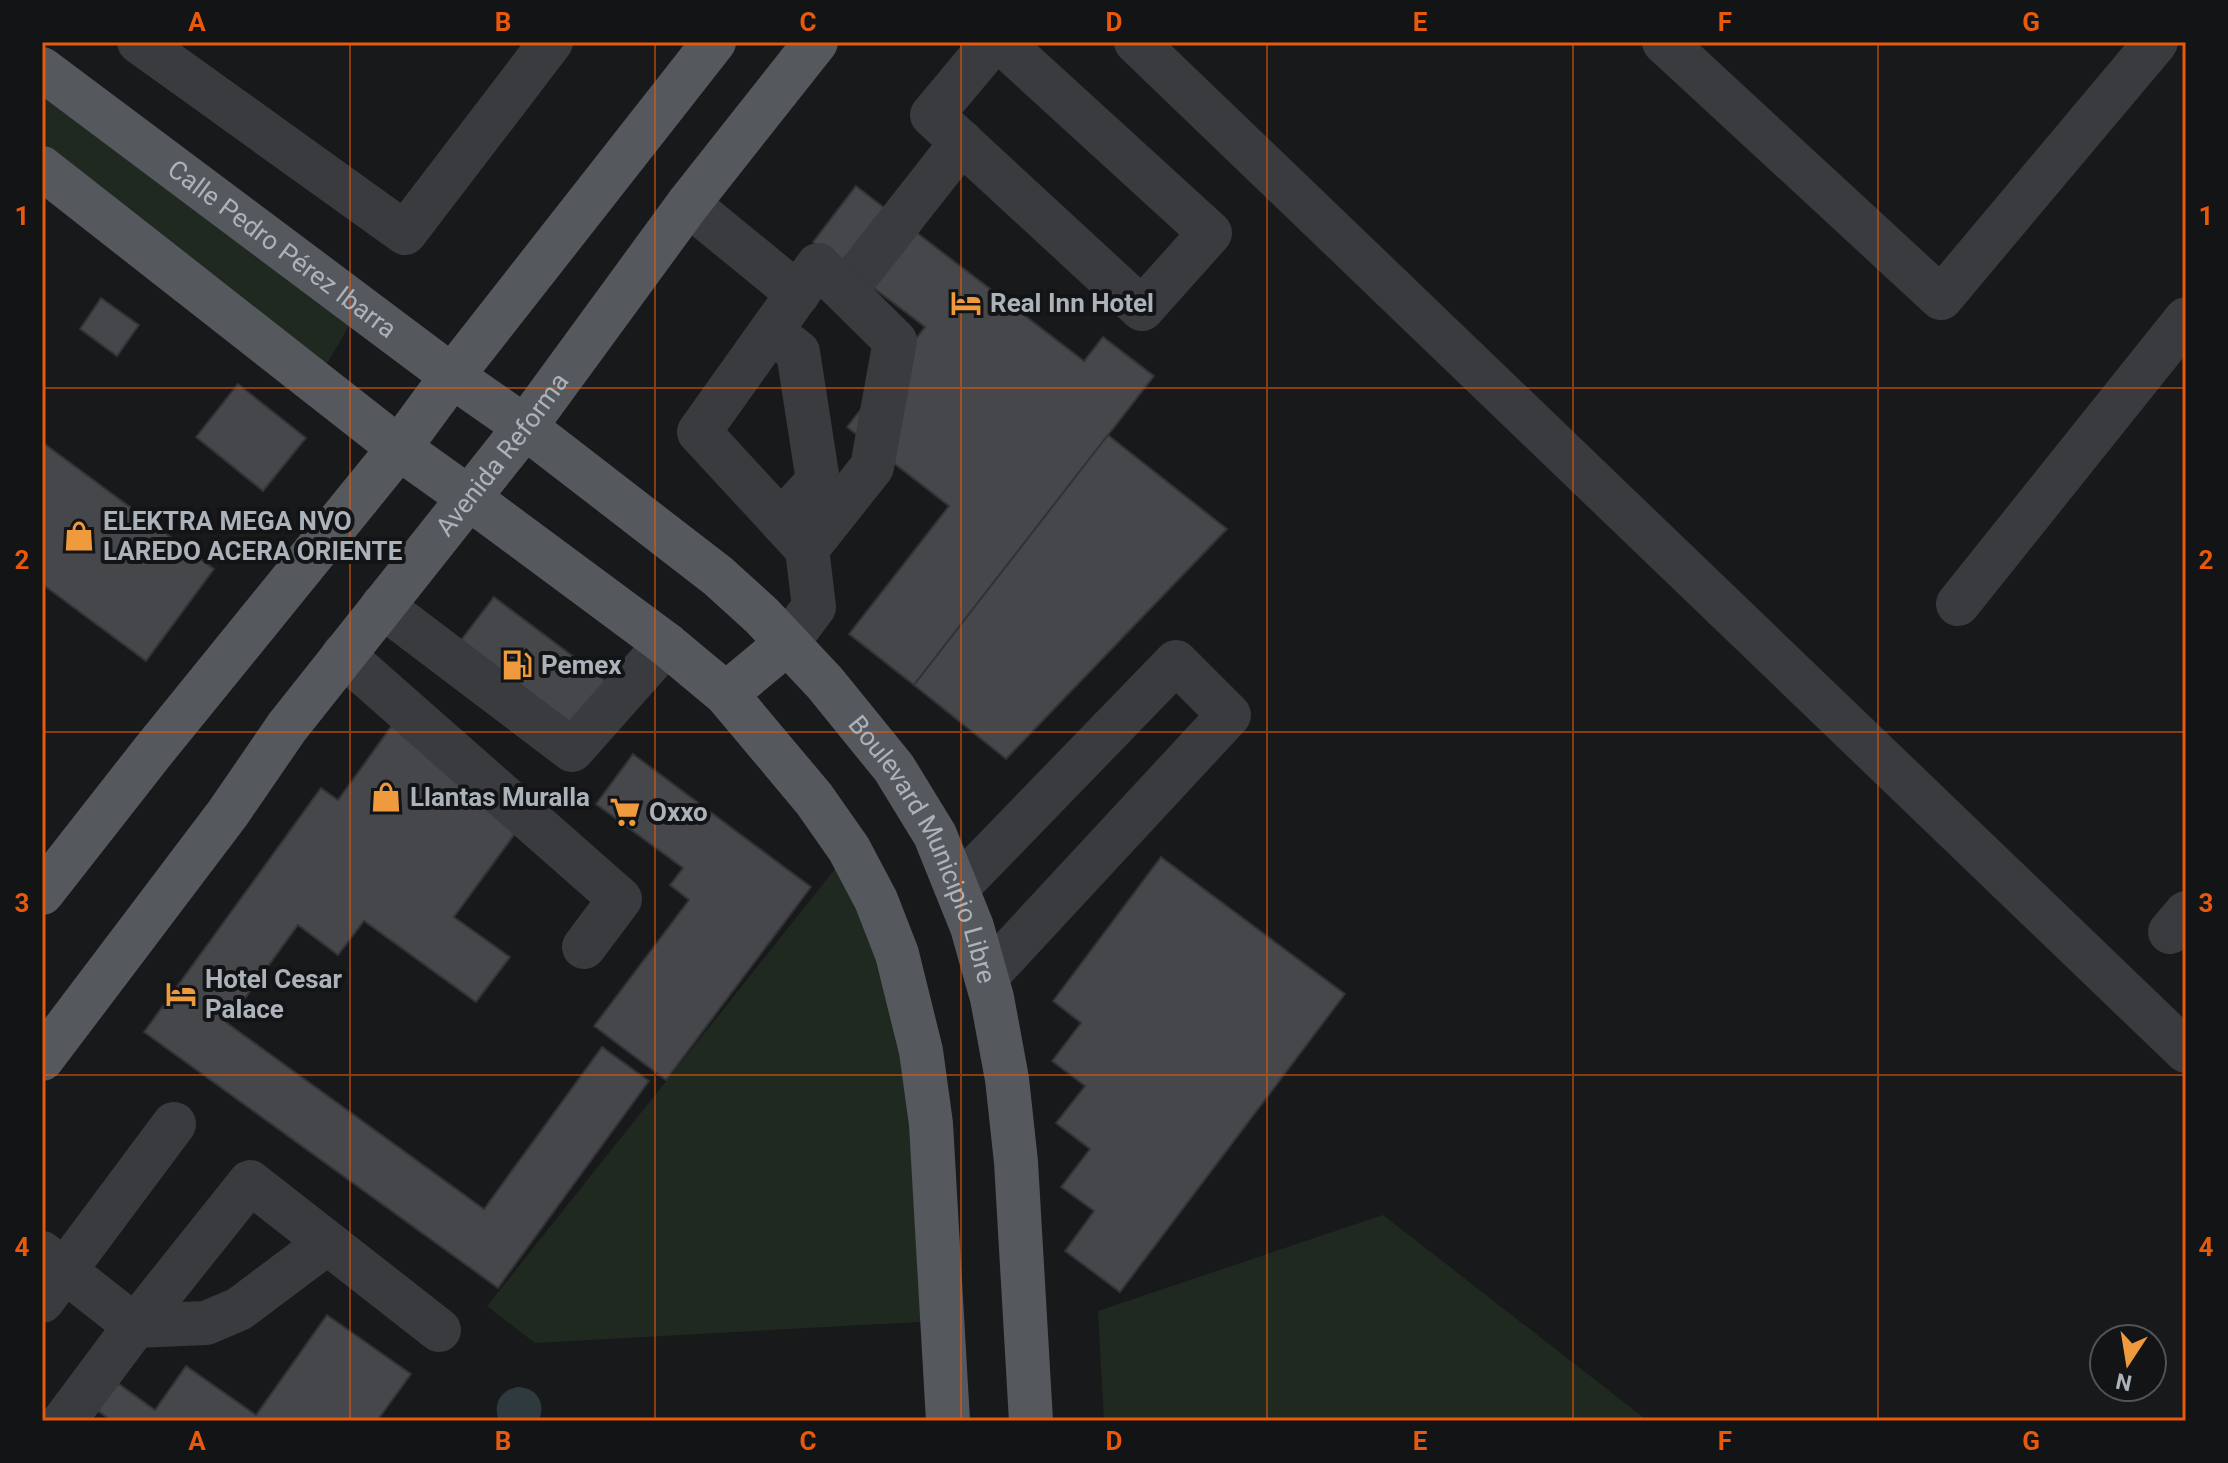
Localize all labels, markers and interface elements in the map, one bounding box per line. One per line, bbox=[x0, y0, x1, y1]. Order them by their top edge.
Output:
text: A bbox=[188, 7, 206, 37]
text: B bbox=[495, 7, 511, 37]
text: C bbox=[799, 7, 817, 37]
text: D bbox=[1106, 7, 1122, 37]
text: E bbox=[1413, 7, 1428, 37]
text: F bbox=[1718, 7, 1732, 37]
text: G bbox=[2022, 7, 2040, 37]
street label: Calle Pedro Pérez Ibarra bbox=[162, 154, 402, 344]
text: 1 bbox=[15, 201, 29, 231]
text: 1 bbox=[2199, 201, 2213, 231]
hotel icon: Real Inn Hotel bbox=[949, 286, 983, 320]
place label: Real Inn Hotel bbox=[990, 288, 1154, 318]
street label: Avenida Reforma bbox=[430, 367, 575, 542]
place label: ELEKTRA MEGA NVO LAREDO ACERA ORIENTE bbox=[103, 506, 403, 566]
shop icon: ELEKTRA MEGA NVO LAREDO ACERA ORIENTE bbox=[62, 519, 96, 553]
text: 2 bbox=[15, 545, 29, 575]
text: 2 bbox=[2199, 545, 2213, 575]
fuel station icon: Pemex bbox=[500, 648, 534, 682]
place label: Pemex bbox=[541, 650, 622, 680]
street label: Boulevard Municipio Libre bbox=[842, 709, 1002, 987]
shop icon: Llantas Muralla bbox=[369, 780, 403, 814]
place label: Llantas Muralla bbox=[410, 782, 590, 812]
supermarket icon: Oxxo bbox=[608, 795, 642, 829]
place label: Oxxo bbox=[649, 797, 708, 827]
text: 3 bbox=[15, 888, 29, 918]
text: 3 bbox=[2199, 888, 2213, 918]
place label: Hotel Cesar Palace bbox=[205, 964, 343, 1024]
hotel icon: Hotel Cesar Palace bbox=[164, 977, 198, 1011]
text: 4 bbox=[15, 1232, 30, 1262]
text: 4 bbox=[2199, 1232, 2214, 1262]
north arrow bbox=[2088, 1323, 2168, 1403]
text: N bbox=[2114, 1368, 2134, 1396]
text: A bbox=[188, 1426, 206, 1456]
text: B bbox=[495, 1426, 511, 1456]
text: C bbox=[799, 1426, 817, 1456]
text: D bbox=[1106, 1426, 1122, 1456]
text: E bbox=[1413, 1426, 1428, 1456]
text: F bbox=[1718, 1426, 1732, 1456]
text: G bbox=[2022, 1426, 2040, 1456]

